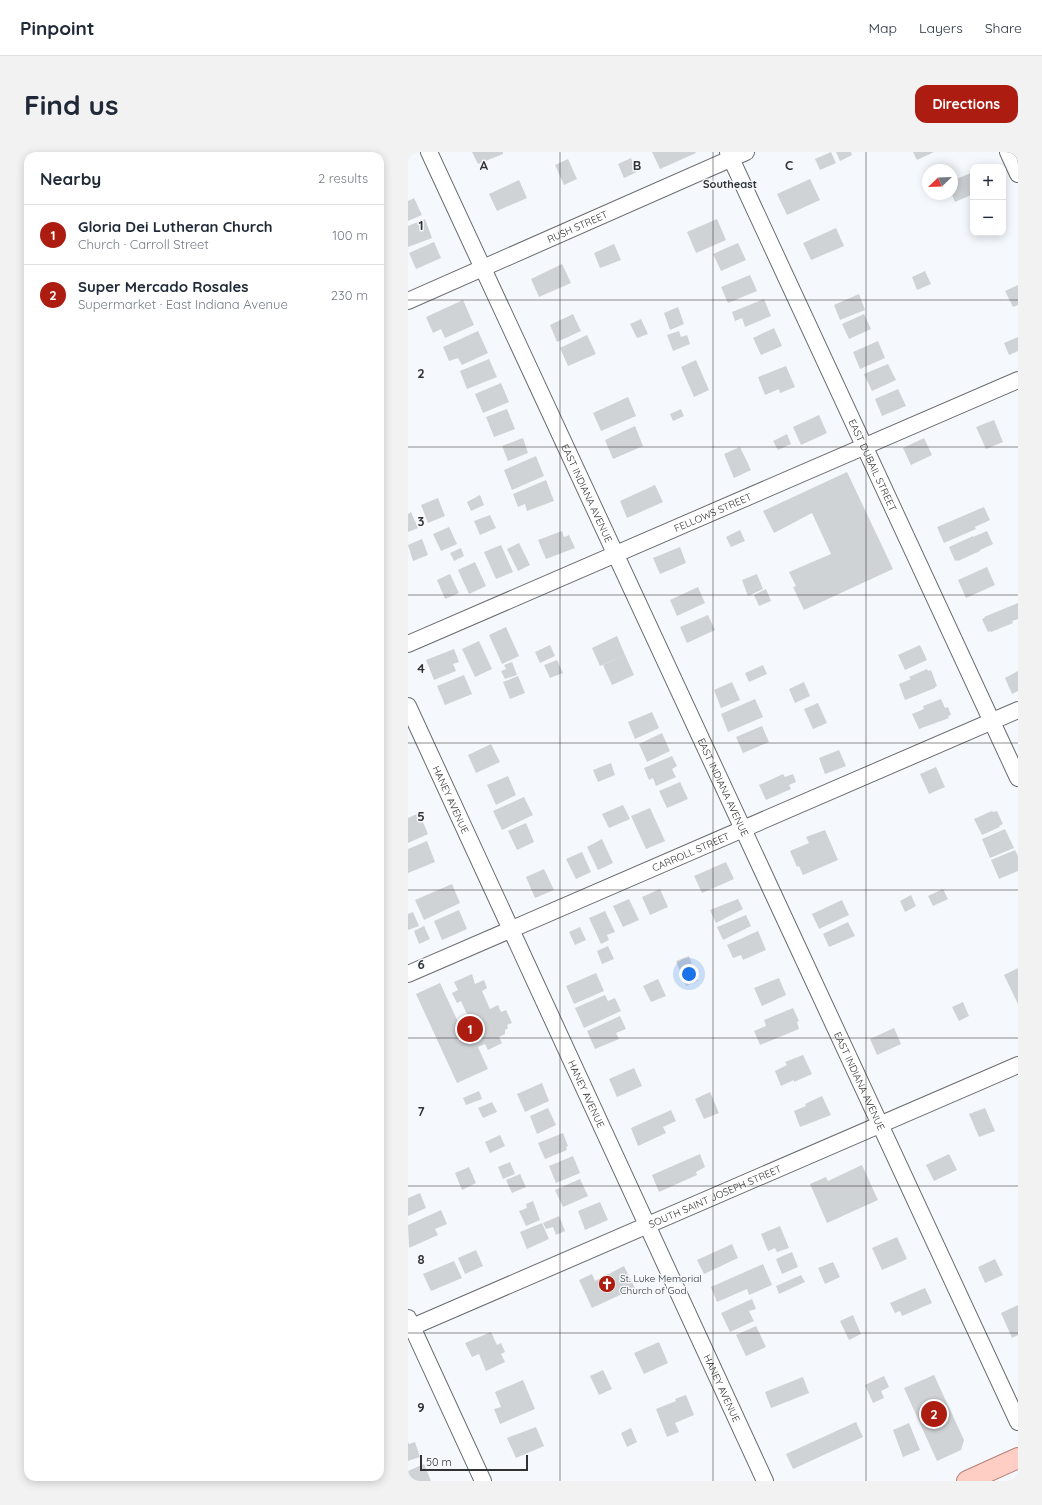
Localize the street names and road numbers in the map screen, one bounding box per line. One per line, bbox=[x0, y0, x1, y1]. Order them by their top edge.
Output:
street label: RUSH STREET bbox=[545, 207, 610, 245]
street label: EAST DUBAIL STREET bbox=[846, 417, 900, 513]
street label: EAST INDIANA AVENUE bbox=[559, 442, 616, 545]
street label: FELLOWS STREET bbox=[672, 490, 753, 535]
street label: EAST INDIANA AVENUE bbox=[695, 736, 752, 839]
street label: HANEY AVENUE bbox=[430, 764, 472, 836]
street label: CARROLL STREET bbox=[650, 829, 731, 874]
street label: EAST INDIANA AVENUE bbox=[831, 1030, 888, 1133]
street label: HANEY AVENUE bbox=[565, 1058, 608, 1130]
street label: SOUTH SAINT JOSEPH STREET bbox=[646, 1162, 783, 1230]
street label: HANEY AVENUE bbox=[701, 1352, 744, 1424]

